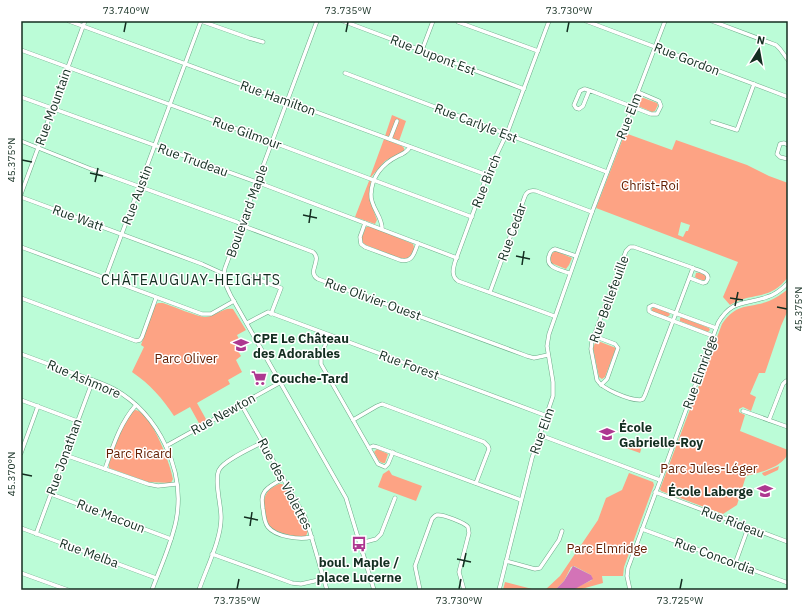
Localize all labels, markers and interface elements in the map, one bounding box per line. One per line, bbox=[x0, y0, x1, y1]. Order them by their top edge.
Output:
text: 73.740°W bbox=[103, 4, 149, 17]
text: 73.735°W bbox=[325, 4, 371, 17]
text: 73.730°W bbox=[546, 4, 592, 17]
north arrow bbox=[739, 30, 779, 70]
street label: Rue Dupont Est bbox=[388, 31, 478, 79]
text: N bbox=[756, 33, 766, 48]
street label: Rue Gordon bbox=[652, 39, 722, 79]
street label: Rue Mountain bbox=[31, 66, 75, 148]
street label: Rue Hamilton bbox=[238, 76, 318, 120]
street label: Rue Elm bbox=[612, 90, 646, 142]
street label: Rue Carlyle Est bbox=[432, 99, 520, 147]
street label: Rue Gilmour bbox=[210, 113, 284, 153]
text: 45.375°N bbox=[5, 138, 18, 182]
street label: Rue Trudeau bbox=[155, 139, 231, 181]
street label: Rue Birch bbox=[468, 152, 504, 210]
street label: Boulevard Maple bbox=[222, 162, 272, 260]
street label: Rue Austin bbox=[118, 163, 156, 227]
park label: Christ-Roi bbox=[621, 177, 679, 194]
street label: Rue Watt bbox=[50, 201, 106, 235]
street label: Rue Cedar bbox=[494, 201, 530, 263]
street label: Rue Bellefeuille bbox=[585, 253, 633, 345]
district label: CHÂTEAUGUAY-HEIGHTS bbox=[101, 271, 281, 289]
street label: Rue Olivier Ouest bbox=[323, 274, 423, 324]
text: 45.375°N bbox=[792, 287, 805, 331]
place label: CPE Le Château des Adorables bbox=[253, 330, 349, 362]
street label: Rue Elmridge bbox=[679, 333, 721, 411]
school or university icon: CPE Le Château des Adorables bbox=[232, 336, 250, 354]
street label: Rue Forest bbox=[377, 346, 441, 384]
park label: Parc Oliver bbox=[154, 350, 218, 367]
street label: Rue Ashmore bbox=[45, 356, 123, 402]
supermarket icon: Couche-Tard bbox=[250, 369, 268, 387]
place label: Couche-Tard bbox=[271, 370, 348, 387]
street label: Rue Newton bbox=[188, 389, 258, 439]
street label: Rue Elm bbox=[526, 405, 558, 457]
street label: Rue Jonathan bbox=[42, 416, 86, 498]
place label: École Gabrielle-Roy bbox=[619, 419, 703, 451]
school or university icon: École Gabrielle-Roy bbox=[598, 425, 616, 443]
street label: Rue des Violettes bbox=[254, 435, 316, 533]
park label: Parc Ricard bbox=[106, 445, 172, 462]
text: 45.370°N bbox=[5, 452, 18, 496]
park label: Parc Jules-Léger bbox=[660, 460, 758, 477]
school or university icon: École Laberge bbox=[756, 482, 774, 500]
place label: École Laberge bbox=[668, 483, 753, 500]
street label: Rue Macoun bbox=[74, 495, 148, 537]
street label: Rue Rideau bbox=[699, 502, 767, 542]
street label: Rue Melba bbox=[57, 534, 121, 572]
street label: Rue Concordia bbox=[672, 534, 758, 579]
bus stop icon: boul. Maple / place Lucerne bbox=[350, 535, 368, 553]
park label: Parc Elmridge bbox=[567, 540, 647, 557]
place label: boul. Maple / place Lucerne bbox=[316, 554, 402, 586]
text: 73.735°W bbox=[214, 594, 260, 607]
text: 73.730°W bbox=[436, 594, 482, 607]
text: 73.725°W bbox=[657, 594, 703, 607]

